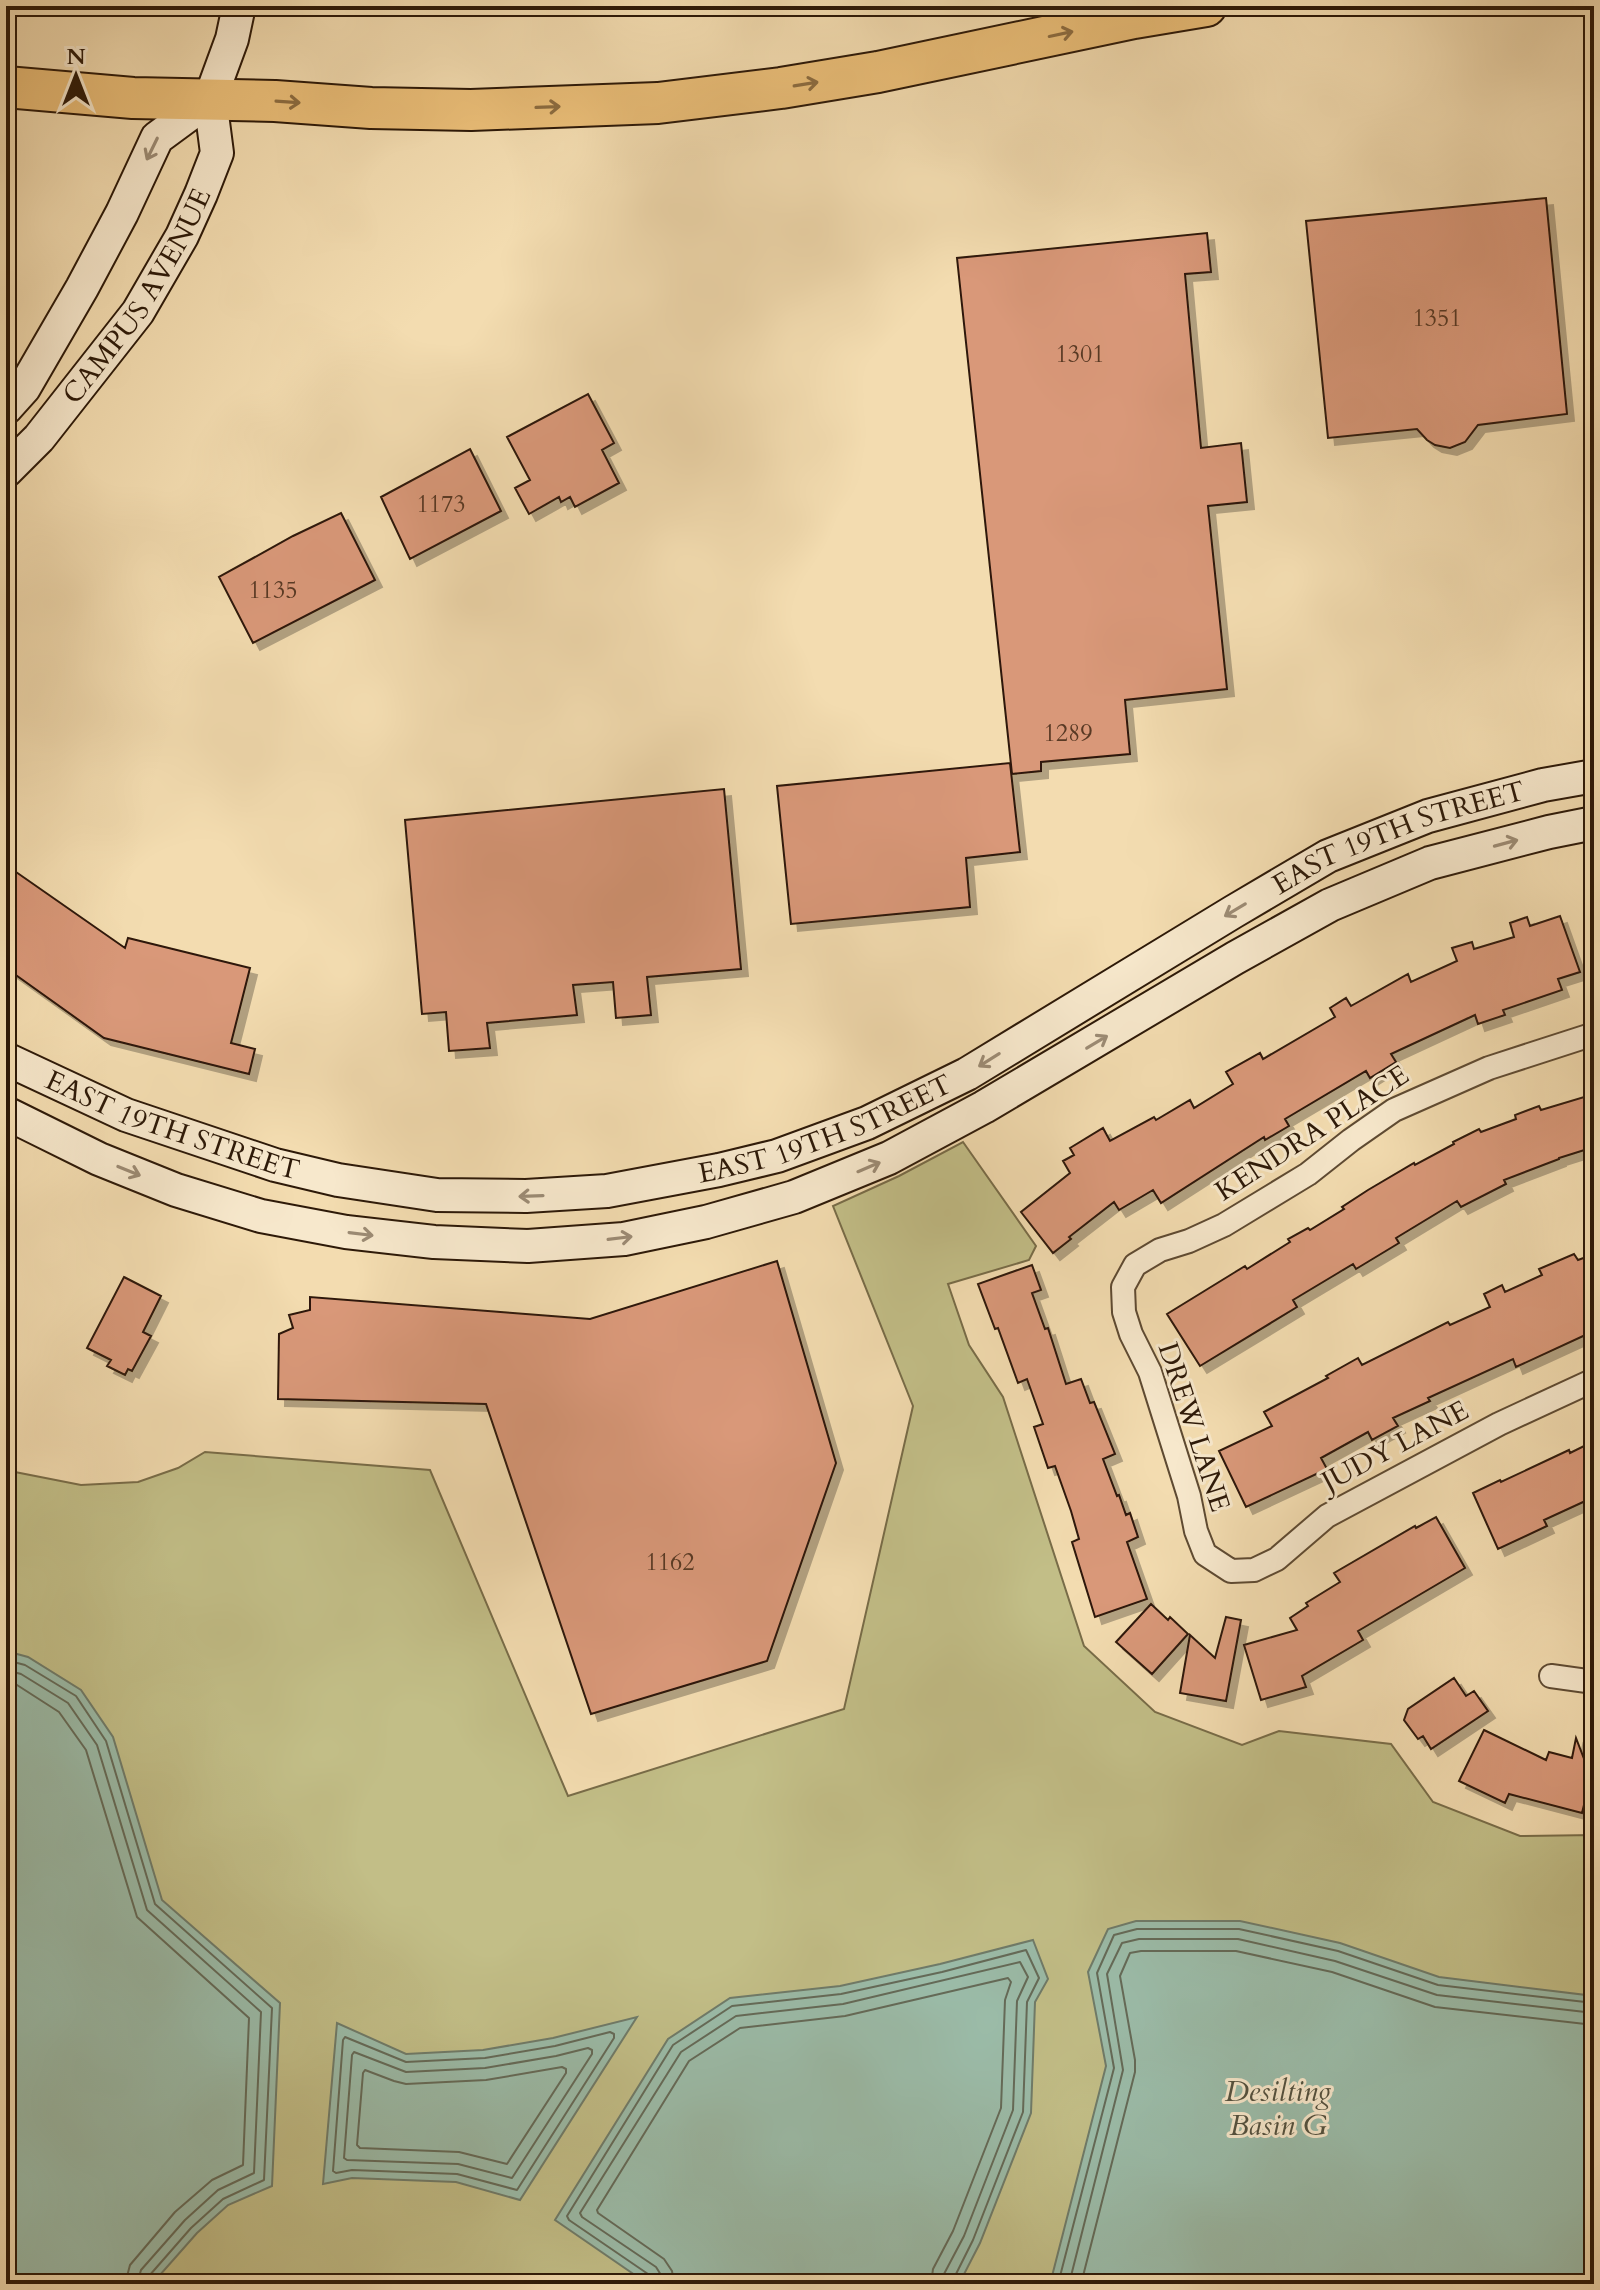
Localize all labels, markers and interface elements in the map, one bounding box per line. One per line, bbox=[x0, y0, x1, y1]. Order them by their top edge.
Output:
one-way arrow bbox=[1048, 25, 1074, 40]
north arrow bbox=[36, 36, 116, 116]
text: N bbox=[66, 42, 86, 72]
one-way arrow bbox=[793, 76, 819, 91]
one-way arrow bbox=[274, 95, 301, 110]
one-way arrow bbox=[534, 100, 561, 115]
one-way arrow bbox=[144, 137, 159, 161]
street label: CAMPUS AVENUE bbox=[54, 182, 220, 412]
house number: 1351 bbox=[1412, 302, 1462, 335]
house number: 1301 bbox=[1055, 338, 1105, 371]
house number: 1173 bbox=[416, 488, 466, 521]
house number: 1135 bbox=[248, 574, 298, 607]
house number: 1289 bbox=[1043, 717, 1093, 750]
street label: EAST 19TH STREET bbox=[1265, 772, 1529, 904]
one-way arrow bbox=[1492, 835, 1518, 850]
one-way arrow bbox=[1224, 903, 1247, 919]
one-way arrow bbox=[1085, 1033, 1108, 1049]
one-way arrow bbox=[978, 1053, 1001, 1069]
street label: KENDRA PLACE bbox=[1208, 1056, 1416, 1210]
street label: EAST 19TH STREET bbox=[39, 1061, 303, 1189]
street label: EAST 19TH STREET bbox=[695, 1065, 958, 1193]
one-way arrow bbox=[856, 1158, 881, 1173]
one-way arrow bbox=[116, 1165, 141, 1179]
one-way arrow bbox=[518, 1188, 545, 1203]
one-way arrow bbox=[347, 1226, 374, 1241]
one-way arrow bbox=[607, 1230, 632, 1245]
street label: DREW LANE bbox=[1149, 1337, 1239, 1517]
street label: JUDY LANE bbox=[1311, 1391, 1475, 1503]
house number: 1162 bbox=[645, 1546, 695, 1579]
water label: Desilting Basin G bbox=[1225, 2071, 1332, 2146]

